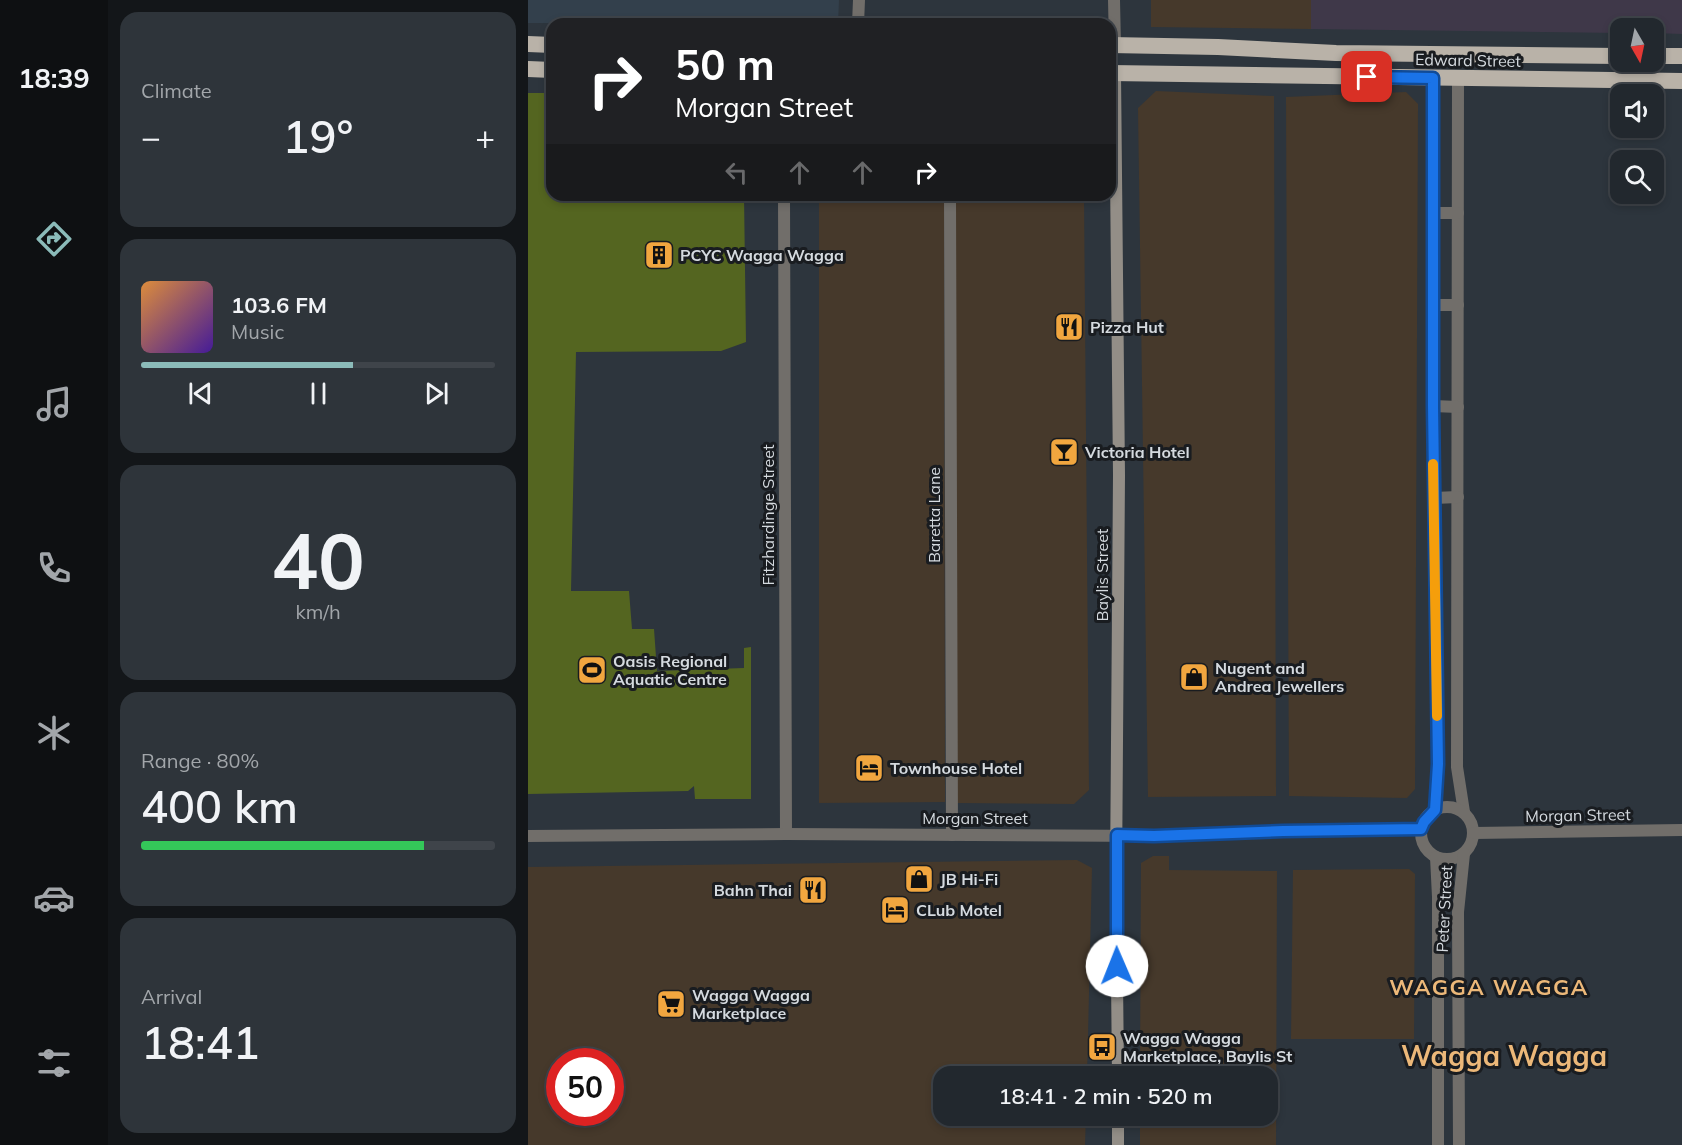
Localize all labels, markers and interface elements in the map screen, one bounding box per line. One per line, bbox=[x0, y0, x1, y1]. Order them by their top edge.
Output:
north arrow bbox=[1610, 18, 1664, 72]
map controls bbox=[1610, 18, 1664, 204]
text: 50 m bbox=[675, 38, 775, 91]
icon: right bbox=[576, 42, 654, 120]
street label: Edward Street bbox=[1415, 49, 1522, 71]
pin bbox=[1341, 51, 1392, 102]
icon: arrive bbox=[1350, 60, 1383, 93]
text: 18:39 bbox=[18, 61, 90, 95]
text: Climate bbox=[141, 78, 212, 103]
button: sound bbox=[1610, 84, 1664, 138]
text: Morgan Street bbox=[675, 90, 853, 124]
text: 19° bbox=[283, 108, 353, 164]
text: − bbox=[141, 116, 161, 157]
text: + bbox=[475, 116, 495, 157]
button: search bbox=[1610, 150, 1664, 204]
icon: left bbox=[720, 156, 753, 189]
icon: ahead bbox=[783, 156, 816, 189]
icon: ahead bbox=[846, 156, 879, 189]
icon: right bbox=[909, 156, 942, 189]
icon: directions bbox=[33, 218, 75, 260]
building icon: PCYC Wagga Wagga bbox=[643, 239, 675, 271]
place label: PCYC Wagga Wagga bbox=[680, 245, 844, 265]
text: 103.6 FM bbox=[231, 291, 327, 319]
restaurant icon: Pizza Hut bbox=[1053, 311, 1085, 343]
place label: Pizza Hut bbox=[1090, 317, 1164, 337]
text: Music bbox=[231, 319, 284, 344]
icon: previous bbox=[184, 377, 217, 410]
icon: pause bbox=[302, 377, 335, 410]
icon: next bbox=[420, 377, 453, 410]
icon: music bbox=[33, 383, 75, 425]
bar icon: Victoria Hotel bbox=[1048, 436, 1080, 468]
place label: Victoria Hotel bbox=[1084, 442, 1190, 462]
street label: Fitzhardinge Street bbox=[758, 444, 778, 585]
street label: Baretta Lane bbox=[924, 467, 944, 563]
text: 40 bbox=[271, 511, 365, 609]
street label: Baylis Street bbox=[1092, 528, 1112, 621]
icon: phone bbox=[33, 547, 75, 589]
text: km/h bbox=[295, 599, 341, 624]
place label: Oasis Regional Aquatic Centre bbox=[613, 651, 727, 689]
sports icon: Oasis Regional Aquatic Centre bbox=[576, 654, 608, 686]
place label: Nugent and Andrea Jewellers bbox=[1215, 658, 1344, 696]
shop icon: Nugent and Andrea Jewellers bbox=[1178, 661, 1210, 693]
icon: climate bbox=[33, 712, 75, 754]
text: Range · 80% bbox=[141, 748, 259, 773]
hotel icon: Townhouse Hotel bbox=[853, 752, 885, 784]
place label: Townhouse Hotel bbox=[890, 758, 1022, 778]
text: 400 km bbox=[141, 778, 298, 834]
street label: Morgan Street bbox=[1525, 804, 1631, 826]
street label: Morgan Street bbox=[922, 808, 1028, 828]
shop icon: JB Hi-Fi bbox=[903, 863, 935, 895]
street label: Peter Street bbox=[1432, 865, 1456, 953]
place label: JB Hi-Fi bbox=[940, 869, 998, 889]
restaurant icon: Bahn Thai bbox=[797, 874, 829, 906]
icon: car bbox=[33, 877, 75, 919]
place label: Bahn Thai bbox=[714, 880, 792, 900]
hotel icon: CLub Motel bbox=[879, 894, 911, 926]
place label: CLub Motel bbox=[916, 900, 1002, 920]
position arrow bbox=[1085, 934, 1149, 998]
district label: WAGGA WAGGA bbox=[1389, 973, 1589, 1001]
text: Arrival bbox=[141, 984, 202, 1009]
place label: Wagga Wagga Marketplace bbox=[692, 985, 810, 1023]
supermarket icon: Wagga Wagga Marketplace bbox=[655, 988, 687, 1020]
text: 18:41 bbox=[141, 1014, 260, 1070]
place label: Wagga Wagga Marketplace, Baylis St bbox=[1123, 1028, 1292, 1066]
bus stop icon: Wagga Wagga Marketplace, Baylis St bbox=[1086, 1031, 1118, 1063]
district label: Wagga Wagga bbox=[1401, 1038, 1607, 1073]
icon: filters bbox=[33, 1042, 75, 1084]
speed limit sign: 50 bbox=[546, 1048, 624, 1126]
text: 18:41 · 2 min · 520 m bbox=[998, 1082, 1213, 1110]

